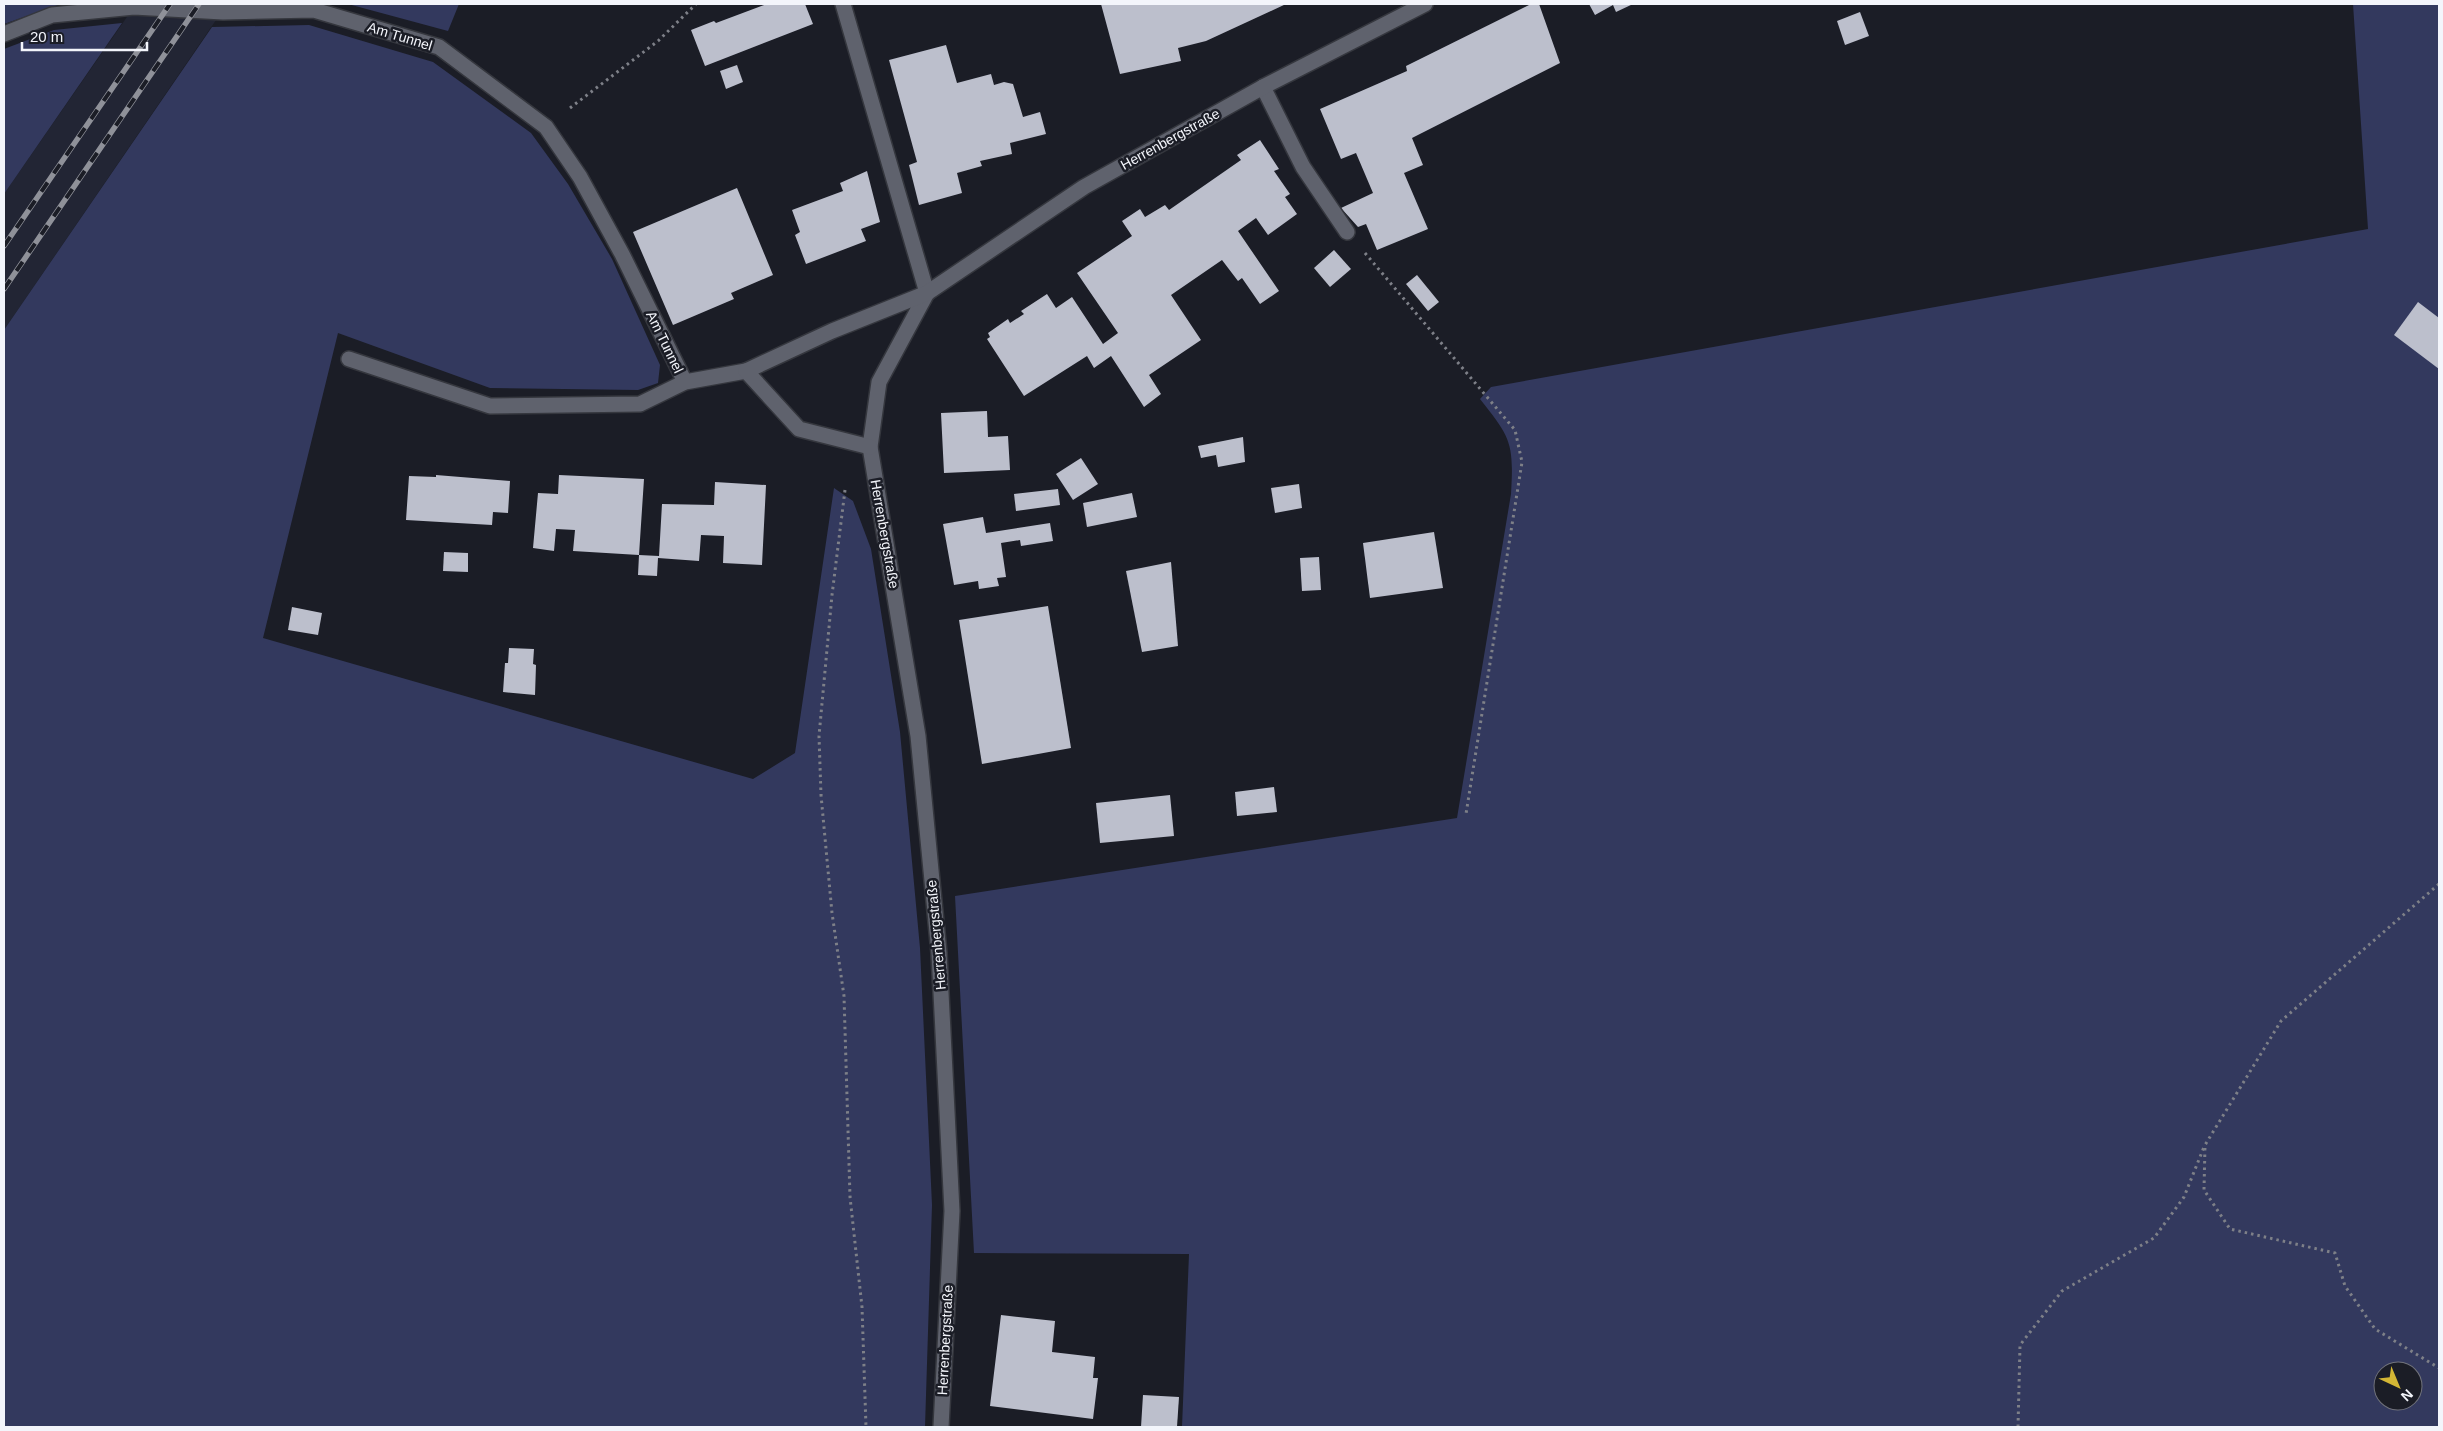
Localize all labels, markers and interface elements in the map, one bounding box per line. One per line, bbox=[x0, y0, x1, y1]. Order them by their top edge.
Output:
street label: Am Tunnel bbox=[366, 19, 434, 53]
scale bar bbox=[22, 20, 148, 52]
text: 20 m bbox=[30, 28, 63, 45]
street label: Herrenbergstraße bbox=[1118, 105, 1222, 173]
street label: Am Tunnel bbox=[643, 308, 687, 376]
street label: Herrenbergstraße bbox=[868, 478, 903, 590]
street label: Herrenbergstraße bbox=[923, 879, 949, 991]
street label: Herrenbergstraße bbox=[934, 1284, 956, 1396]
north arrow bbox=[2373, 1361, 2423, 1411]
text: N bbox=[2398, 1386, 2416, 1405]

